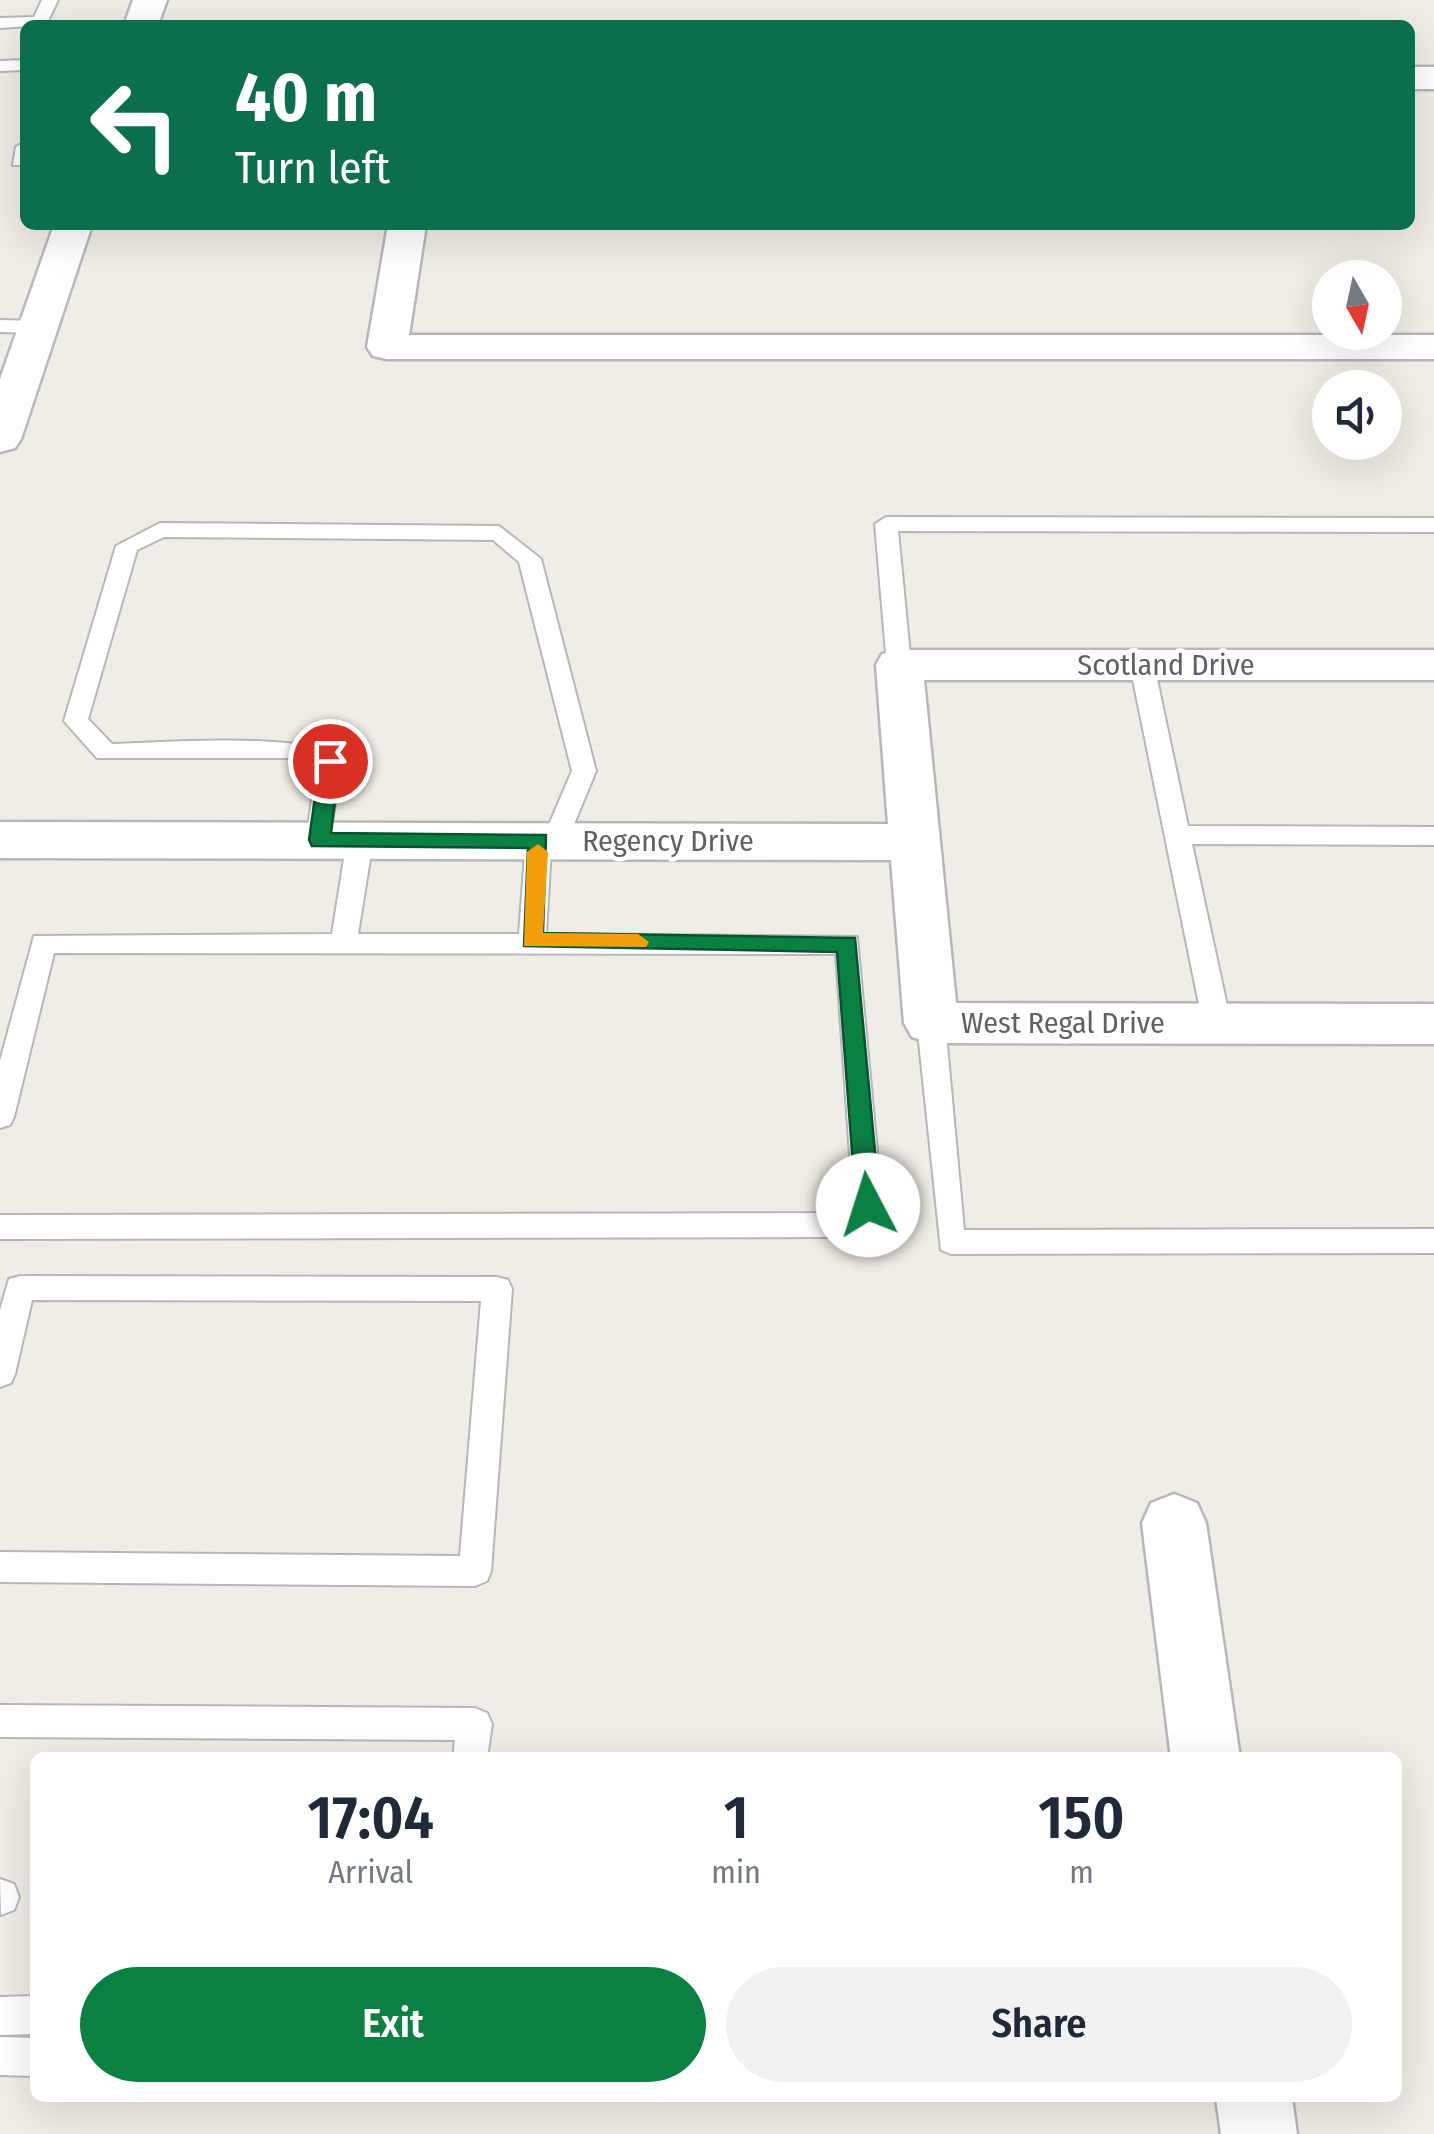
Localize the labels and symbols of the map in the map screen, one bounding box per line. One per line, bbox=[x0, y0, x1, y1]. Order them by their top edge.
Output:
north arrow bbox=[1312, 260, 1402, 350]
street label: Scotland Drive bbox=[1077, 647, 1255, 683]
pin bbox=[288, 719, 373, 804]
street label: Regency Drive bbox=[582, 823, 754, 859]
street label: West Regal Drive bbox=[961, 1005, 1165, 1041]
position arrow bbox=[816, 1153, 920, 1257]

